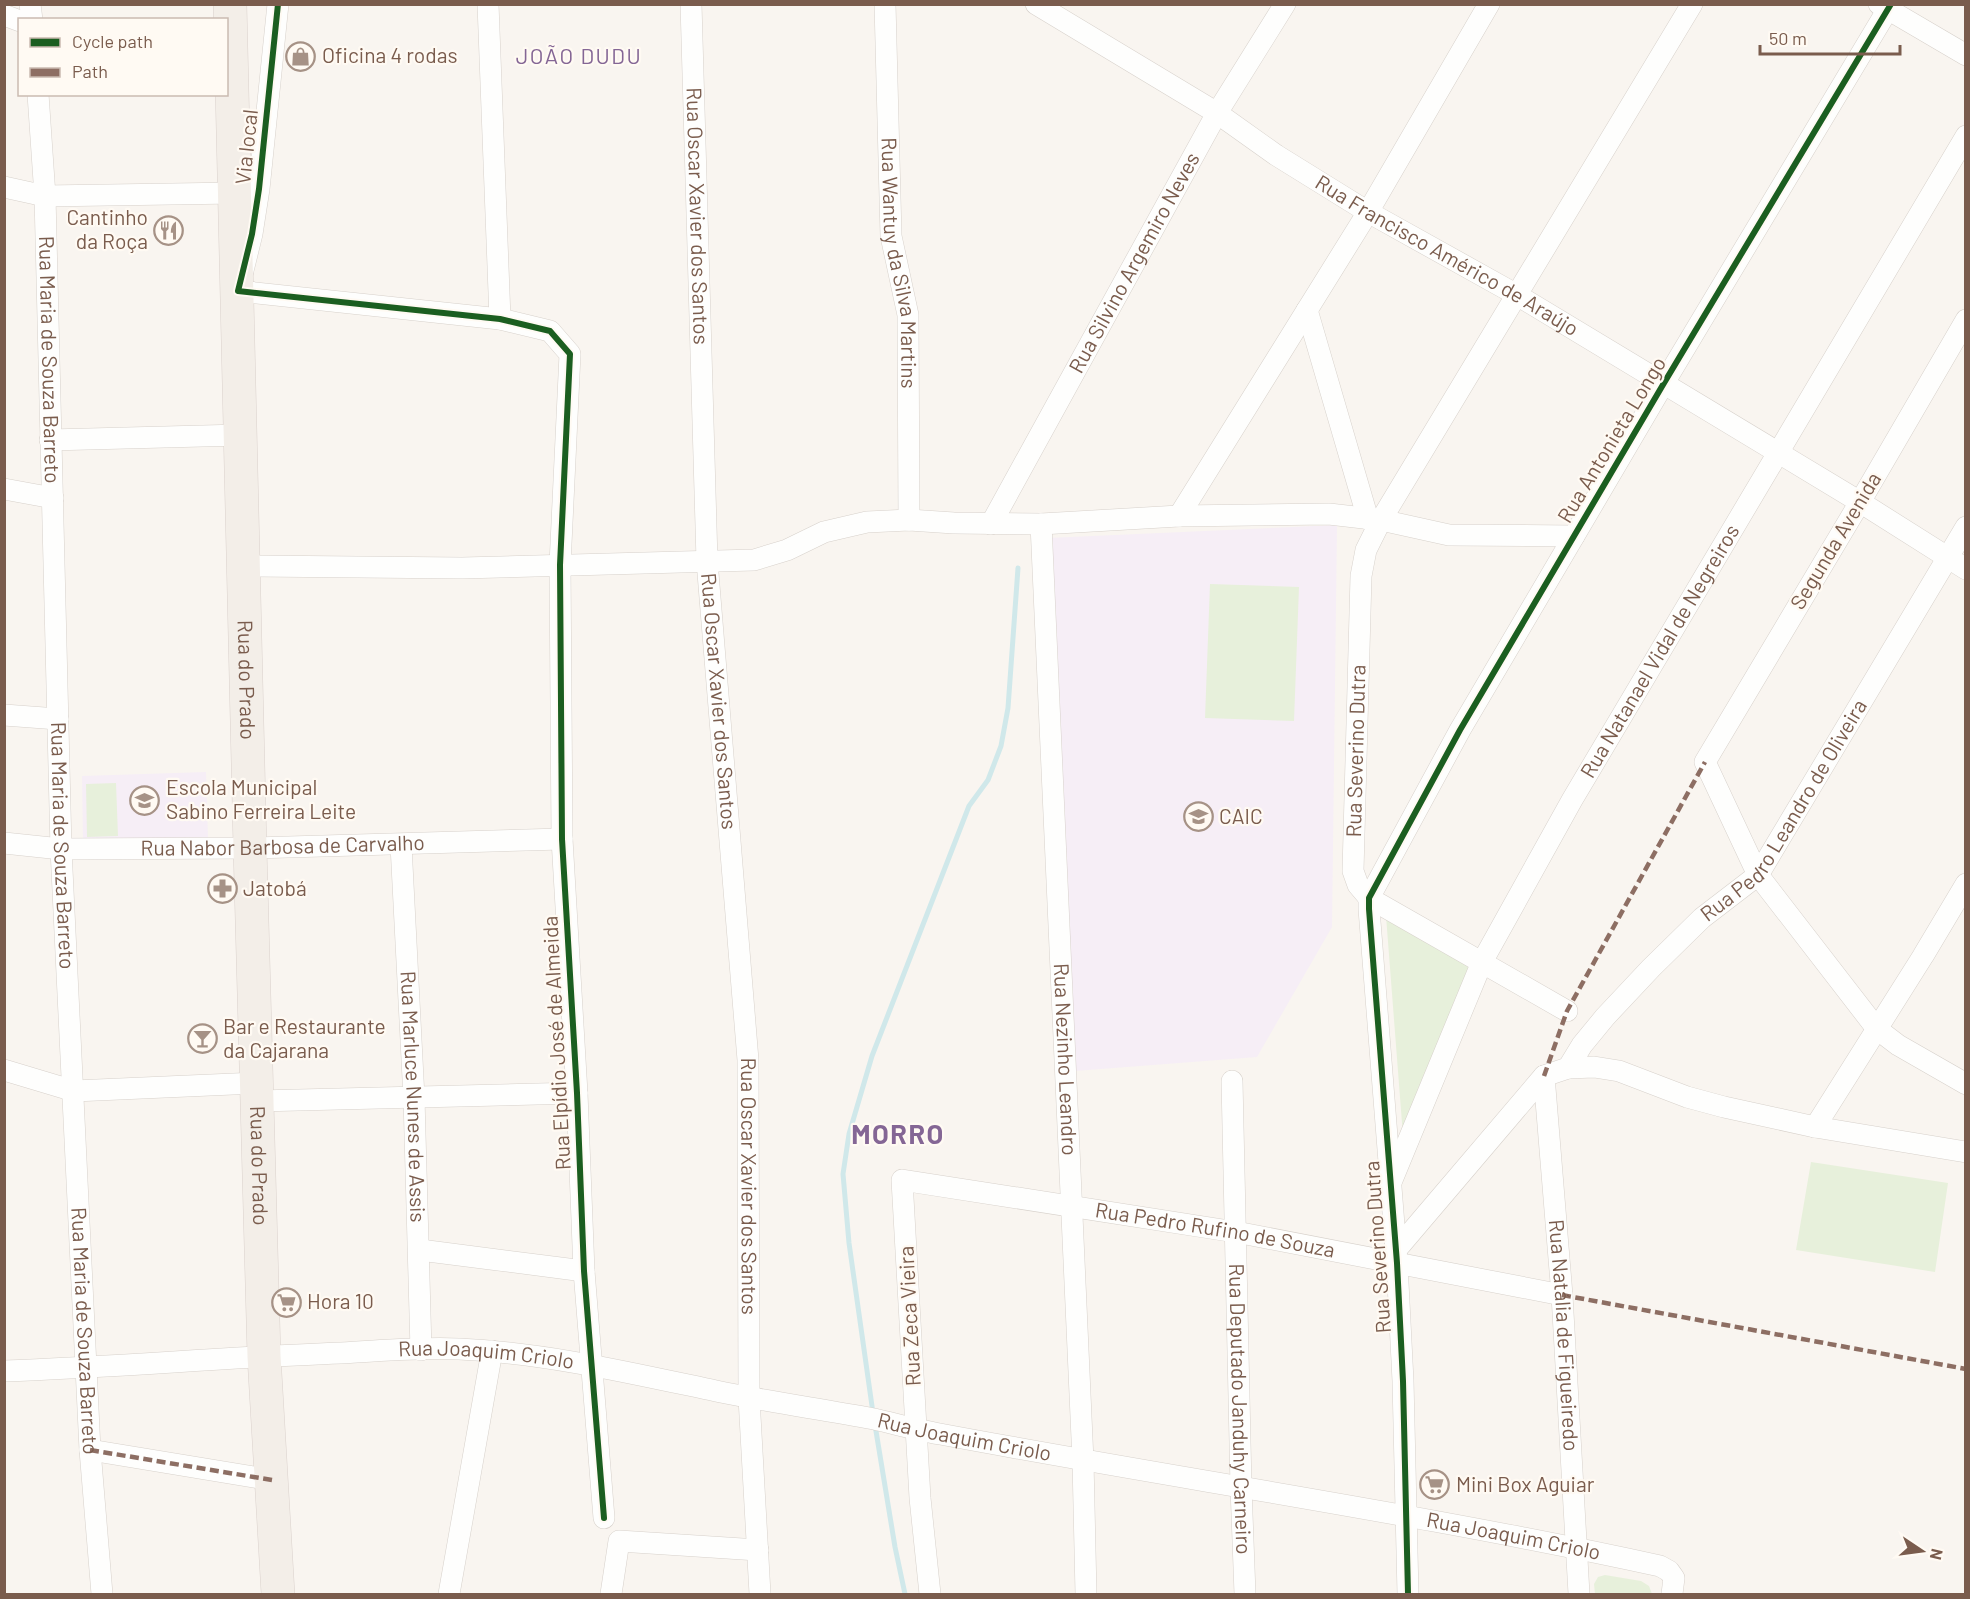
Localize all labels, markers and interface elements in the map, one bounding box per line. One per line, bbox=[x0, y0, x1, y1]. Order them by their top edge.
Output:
legend bbox=[18, 18, 228, 96]
scale bar bbox=[1760, 18, 1900, 56]
text: 50 m bbox=[1769, 27, 1807, 49]
text: Cycle path bbox=[72, 30, 153, 52]
shop icon: Oficina 4 rodas bbox=[285, 40, 317, 72]
place label: Oficina 4 rodas bbox=[322, 42, 458, 67]
district label: JOÃO DUDU bbox=[516, 42, 642, 68]
text: Path bbox=[72, 60, 108, 82]
street label: Rua Oscar Xavier dos Santos bbox=[682, 87, 715, 345]
street label: Via local bbox=[229, 108, 262, 186]
street label: Rua Wantuy da Silva Martins bbox=[877, 137, 922, 389]
street label: Rua Silvino Argemiro Neves bbox=[1063, 147, 1204, 377]
street label: Rua Francisco Américo de Araújo bbox=[1311, 169, 1584, 340]
place label: Cantinho da Roça bbox=[66, 204, 148, 253]
restaurant icon: Cantinho da Roça bbox=[153, 214, 185, 246]
street label: Rua Maria de Souza Barreto bbox=[35, 236, 66, 484]
street label: Rua Antonieta Longo bbox=[1551, 352, 1670, 527]
street label: Segunda Avenida bbox=[1784, 467, 1885, 613]
street label: Rua Natanael Vidal de Negreiros bbox=[1574, 519, 1744, 782]
street label: Rua Oscar Xavier dos Santos bbox=[697, 572, 743, 830]
street label: Rua do Prado bbox=[234, 620, 261, 740]
street label: Rua Severino Dutra bbox=[1340, 664, 1370, 838]
street label: Rua Pedro Leandro de Oliveira bbox=[1695, 694, 1871, 926]
street label: Rua Maria de Souza Barreto bbox=[47, 721, 81, 970]
place label: Escola Municipal Sabino Ferreira Leite bbox=[166, 774, 356, 823]
school or university icon: Escola Municipal Sabino Ferreira Leite bbox=[129, 784, 161, 816]
school or university icon: CAIC bbox=[1182, 801, 1214, 833]
place label: CAIC bbox=[1219, 803, 1263, 828]
street label: Rua Nabor Barbosa de Carvalho bbox=[140, 829, 425, 860]
pharmacy icon: Jatobá bbox=[206, 873, 238, 905]
place label: Jatobá bbox=[243, 875, 307, 900]
street label: Rua Elpídio José de Almeida bbox=[536, 915, 575, 1171]
street label: Rua Nezinho Leandro bbox=[1050, 963, 1083, 1156]
street label: Rua Marluce Nunes de Assis bbox=[396, 970, 431, 1223]
place label: Bar e Restaurante da Cajarana bbox=[223, 1013, 386, 1062]
bar icon: Bar e Restaurante da Cajarana bbox=[186, 1023, 218, 1055]
street label: Rua Oscar Xavier dos Santos bbox=[737, 1057, 763, 1315]
street label: Rua do Prado bbox=[246, 1105, 274, 1226]
district label: MORRO bbox=[851, 1117, 945, 1149]
street label: Rua Severino Dutra bbox=[1358, 1160, 1395, 1334]
street label: Rua Pedro Rufino de Souza bbox=[1094, 1196, 1337, 1262]
street label: Rua Maria de Souza Barreto bbox=[67, 1207, 104, 1455]
street label: Rua Natália de Figueiredo bbox=[1545, 1218, 1585, 1452]
street label: Rua Zeca Vieira bbox=[892, 1245, 925, 1387]
street label: Rua Deputado Janduhy Carneiro bbox=[1225, 1263, 1258, 1555]
supermarket icon: Hora 10 bbox=[270, 1286, 302, 1318]
place label: Hora 10 bbox=[307, 1288, 374, 1313]
street label: Rua Joaquim Criolo bbox=[397, 1334, 576, 1373]
street label: Rua Joaquim Criolo bbox=[875, 1406, 1053, 1465]
supermarket icon: Mini Box Aguiar bbox=[1419, 1469, 1451, 1501]
place label: Mini Box Aguiar bbox=[1456, 1471, 1595, 1496]
street label: Rua Joaquim Criolo bbox=[1425, 1506, 1603, 1564]
north arrow bbox=[1892, 1521, 1952, 1581]
text: N bbox=[1927, 1547, 1948, 1562]

